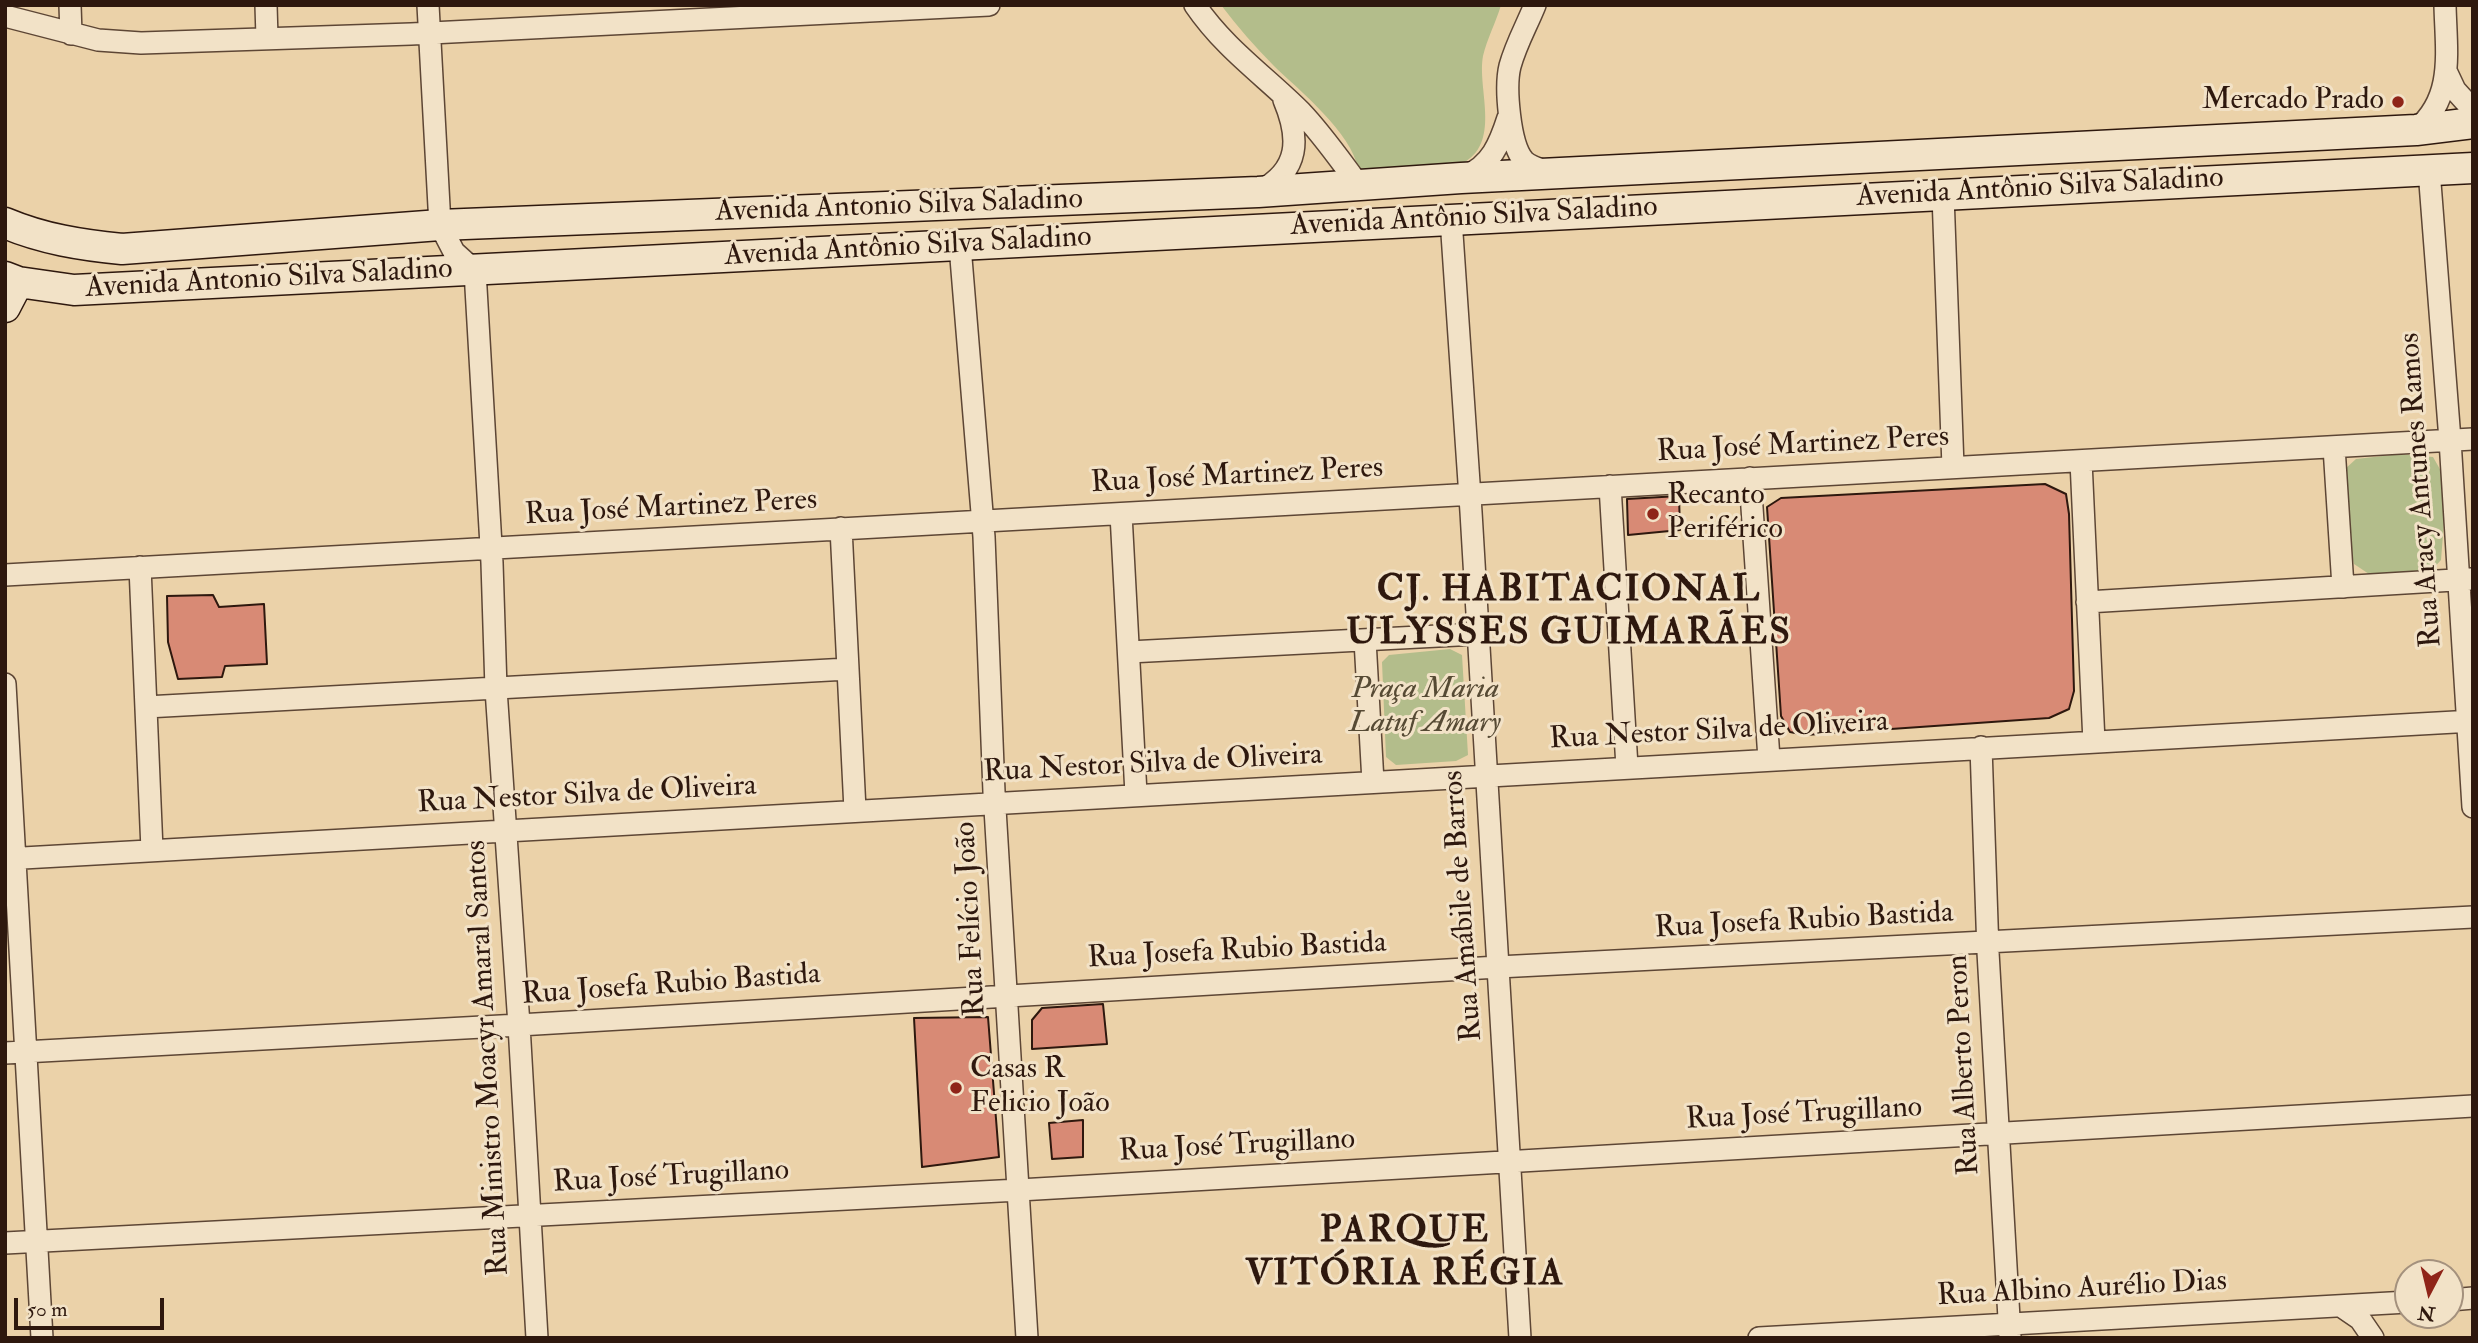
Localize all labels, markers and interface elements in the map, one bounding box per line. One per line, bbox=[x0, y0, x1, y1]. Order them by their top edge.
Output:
place label: Mercado Prado bbox=[2202, 84, 2384, 120]
marker: Mercado Prado bbox=[2390, 94, 2406, 110]
street label: Avenida Antônio Silva Saladino bbox=[1855, 161, 2225, 217]
street label: Avenida Antonio Silva Saladino bbox=[715, 183, 1083, 231]
street label: Avenida Antônio Silva Saladino bbox=[1289, 190, 1659, 246]
street label: Avenida Antônio Silva Saladino bbox=[723, 220, 1093, 276]
street label: Avenida Antonio Silva Saladino bbox=[84, 252, 454, 308]
street label: Rua Aracy Antunes Ramos bbox=[2393, 331, 2451, 649]
street label: Rua José Martinez Peres bbox=[1656, 420, 1950, 472]
street label: Rua José Martinez Peres bbox=[1090, 451, 1384, 503]
place label: Recanto Periférico bbox=[1667, 479, 1783, 550]
street label: Rua José Martinez Peres bbox=[524, 483, 818, 535]
marker: Recanto Periférico bbox=[1645, 506, 1661, 522]
district label: CJ. HABITACIONAL ULYSSES GUIMARÃES bbox=[1348, 570, 1790, 657]
park label: Praça Maria Latuf Amary bbox=[1349, 673, 1501, 744]
street label: Rua Nestor Silva de Oliveira bbox=[1548, 705, 1890, 759]
street label: Rua Nestor Silva de Oliveira bbox=[982, 738, 1324, 792]
street label: Rua Nestor Silva de Oliveira bbox=[416, 769, 758, 823]
street label: Rua Amábile de Barros bbox=[1437, 769, 1491, 1043]
street label: Rua Felício João bbox=[949, 821, 995, 1017]
street label: Rua Ministro Moacyr Amaral Santos bbox=[460, 839, 518, 1277]
street label: Rua Josefa Rubio Bastida bbox=[1654, 896, 1954, 948]
street label: Rua Josefa Rubio Bastida bbox=[1087, 926, 1387, 978]
street label: Rua Alberto Peron bbox=[1941, 954, 1989, 1176]
street label: Rua Josefa Rubio Bastida bbox=[520, 958, 822, 1014]
place label: Casas R Felicio João bbox=[970, 1053, 1110, 1124]
marker: Casas R Felicio João bbox=[948, 1080, 964, 1096]
street label: Rua José Trugillano bbox=[1685, 1091, 1923, 1139]
street label: Rua José Trugillano bbox=[1118, 1123, 1356, 1171]
street label: Rua José Trugillano bbox=[552, 1154, 790, 1202]
district label: PARQUE VITÓRIA RÉGIA bbox=[1247, 1211, 1563, 1298]
north arrow bbox=[2394, 1259, 2464, 1329]
street label: Rua Albino Aurélio Dias bbox=[1936, 1264, 2228, 1316]
scale bar bbox=[18, 1284, 168, 1328]
text: 50 m bbox=[27, 1296, 68, 1323]
text: N bbox=[2417, 1300, 2437, 1326]

